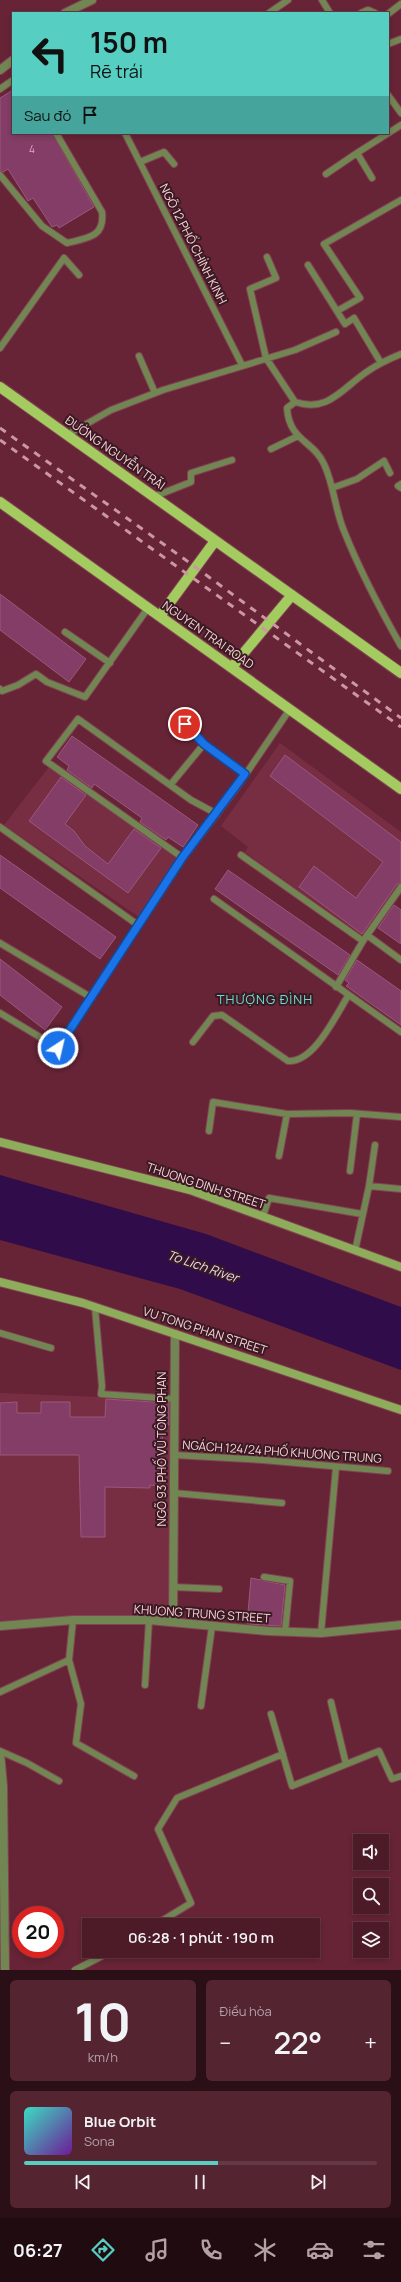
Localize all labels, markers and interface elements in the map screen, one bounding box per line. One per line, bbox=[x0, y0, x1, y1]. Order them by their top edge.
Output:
text: 150 m bbox=[90, 23, 168, 61]
icon: left bbox=[24, 28, 76, 80]
text: Rẽ trái bbox=[90, 59, 143, 83]
icon: arrive bbox=[79, 104, 101, 126]
text: Sau đó bbox=[24, 105, 71, 126]
house number: 4 bbox=[29, 142, 35, 156]
street label: NGÕ 12 PHỐ CHÍNH KINH bbox=[156, 180, 232, 307]
street label: ĐƯỜNG NGUYỄN TRÃI bbox=[62, 411, 169, 494]
street label: NGUYEN TRAI ROAD bbox=[159, 597, 258, 673]
pin bbox=[168, 707, 202, 741]
icon: arrive bbox=[174, 713, 196, 735]
district label: THƯỢNG ĐÌNH bbox=[217, 990, 313, 1008]
position arrow bbox=[37, 1027, 79, 1069]
street label: THUONG DINH STREET bbox=[144, 1158, 269, 1213]
water label: To Lich River bbox=[165, 1245, 243, 1287]
street label: VU TONG PHAN STREET bbox=[141, 1302, 270, 1359]
street label: NGÕ 93 PHỐ VŨ TÔNG PHAN bbox=[152, 1371, 170, 1527]
street label: NGÁCH 124/24 PHỐ KHƯƠNG TRUNG bbox=[182, 1435, 383, 1467]
street label: KHUONG TRUNG STREET bbox=[133, 1600, 272, 1627]
map controls bbox=[353, 1834, 389, 1958]
button: sound bbox=[353, 1834, 389, 1870]
button: search bbox=[353, 1878, 389, 1914]
speed limit sign: 20 bbox=[12, 1906, 64, 1958]
button: layers bbox=[353, 1922, 389, 1958]
text: 06:28 · 1 phút · 190 m bbox=[128, 1927, 274, 1948]
text: 10 bbox=[74, 1986, 131, 2057]
text: Điều hòa bbox=[220, 2002, 272, 2020]
text: 22° bbox=[273, 2022, 322, 2063]
text: − bbox=[220, 2028, 231, 2058]
text: + bbox=[364, 2028, 377, 2058]
text: km/h bbox=[88, 2048, 118, 2066]
text: Blue Orbit bbox=[84, 2111, 156, 2132]
text: Sona bbox=[84, 2132, 115, 2150]
icon: previous bbox=[72, 2171, 94, 2193]
icon: pause bbox=[189, 2171, 211, 2193]
icon: next bbox=[307, 2171, 329, 2193]
icon: directions bbox=[89, 2236, 117, 2264]
icon: music bbox=[143, 2236, 171, 2264]
icon: phone bbox=[197, 2236, 225, 2264]
icon: climate bbox=[251, 2236, 279, 2264]
icon: car bbox=[306, 2236, 334, 2264]
icon: filters bbox=[360, 2236, 388, 2264]
text: 06:27 bbox=[13, 2238, 63, 2262]

